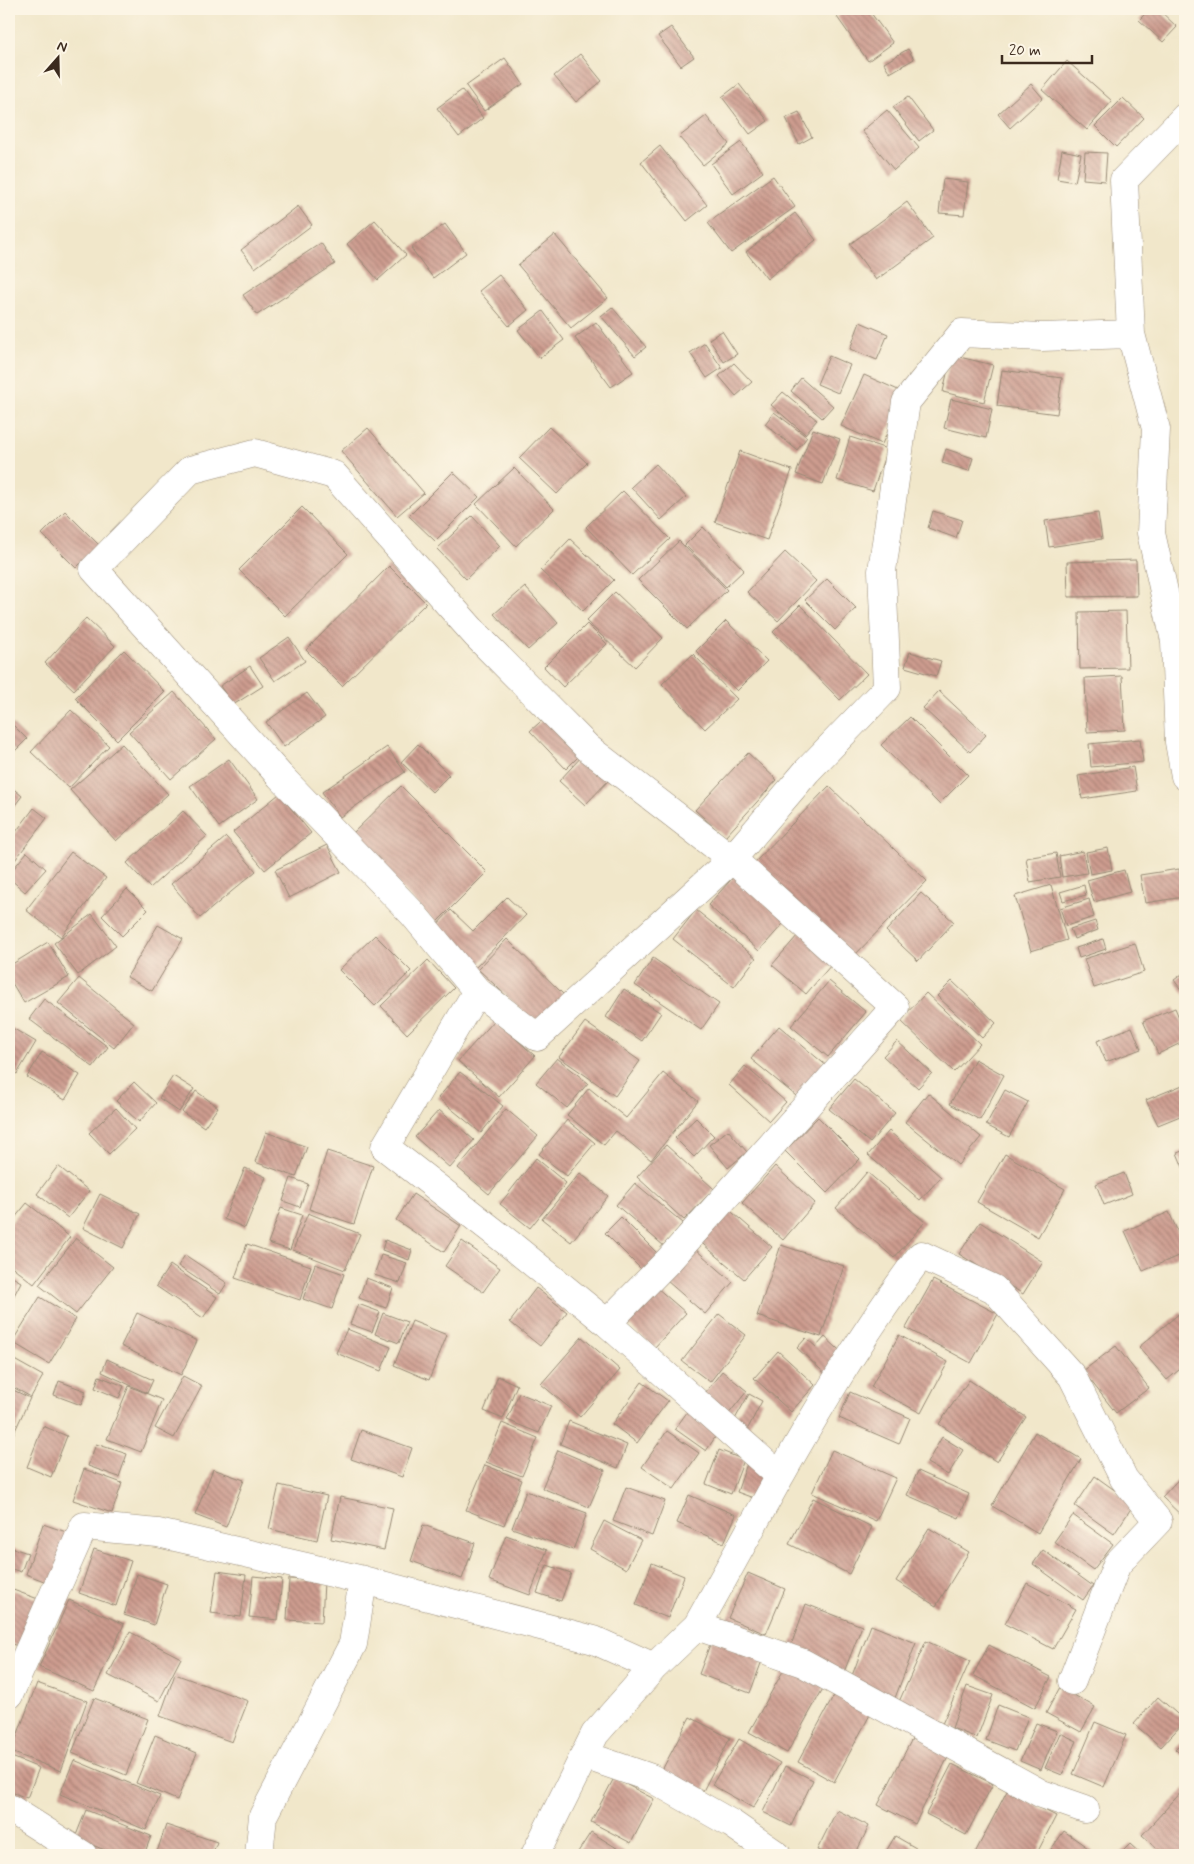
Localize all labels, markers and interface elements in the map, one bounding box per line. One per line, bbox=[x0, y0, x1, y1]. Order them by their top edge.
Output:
north arrow bbox=[32, 32, 82, 82]
scale bar bbox=[1002, 32, 1092, 64]
text: N bbox=[55, 37, 70, 57]
text: 20 m bbox=[1009, 41, 1041, 61]

